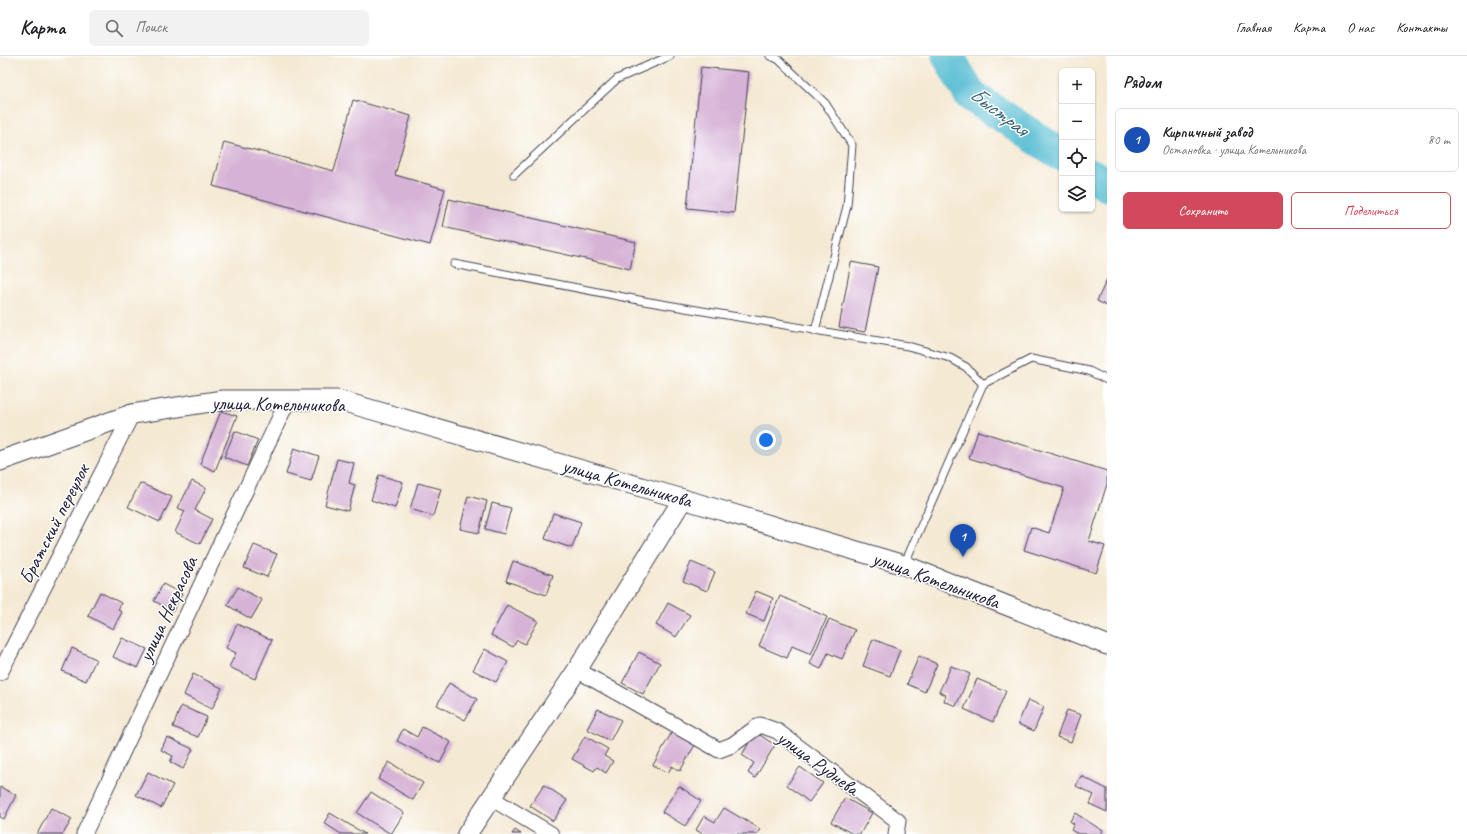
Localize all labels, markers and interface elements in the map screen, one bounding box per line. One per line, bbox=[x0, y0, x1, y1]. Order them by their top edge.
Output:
search box bbox=[89, 10, 369, 46]
text: Карта bbox=[20, 16, 65, 40]
icon: search bbox=[103, 17, 125, 39]
text: Поиск bbox=[135, 18, 167, 37]
text: Главная bbox=[1236, 19, 1271, 36]
text: Карта bbox=[1293, 19, 1325, 36]
text: О нас bbox=[1347, 19, 1374, 36]
text: Контакты bbox=[1396, 19, 1447, 36]
map controls bbox=[1059, 68, 1095, 212]
button: + bbox=[1059, 68, 1095, 104]
text: Рядом bbox=[1123, 72, 1161, 93]
water label: Быстрая bbox=[965, 81, 1036, 143]
button: − bbox=[1059, 104, 1095, 140]
text: Кирпичный завод bbox=[1162, 123, 1252, 142]
text: 1 bbox=[1134, 132, 1140, 148]
text: 80 m bbox=[1428, 132, 1450, 148]
button: locate bbox=[1059, 140, 1095, 176]
text: Остановка · улица Котельникова bbox=[1162, 142, 1306, 158]
button: layers bbox=[1059, 176, 1095, 212]
button: Сохранить bbox=[1123, 192, 1283, 229]
button: Поделиться bbox=[1291, 192, 1451, 229]
street label: улица Котельникова bbox=[210, 390, 347, 418]
your location bbox=[756, 430, 776, 450]
street label: улица Котельникова bbox=[559, 452, 696, 514]
street label: Братский переулок bbox=[13, 458, 96, 588]
pin: 1 bbox=[950, 524, 976, 557]
street label: улица Котельникова bbox=[868, 545, 1005, 615]
street label: улица Некрасова bbox=[132, 551, 204, 666]
street label: улица Руднева bbox=[772, 724, 865, 802]

